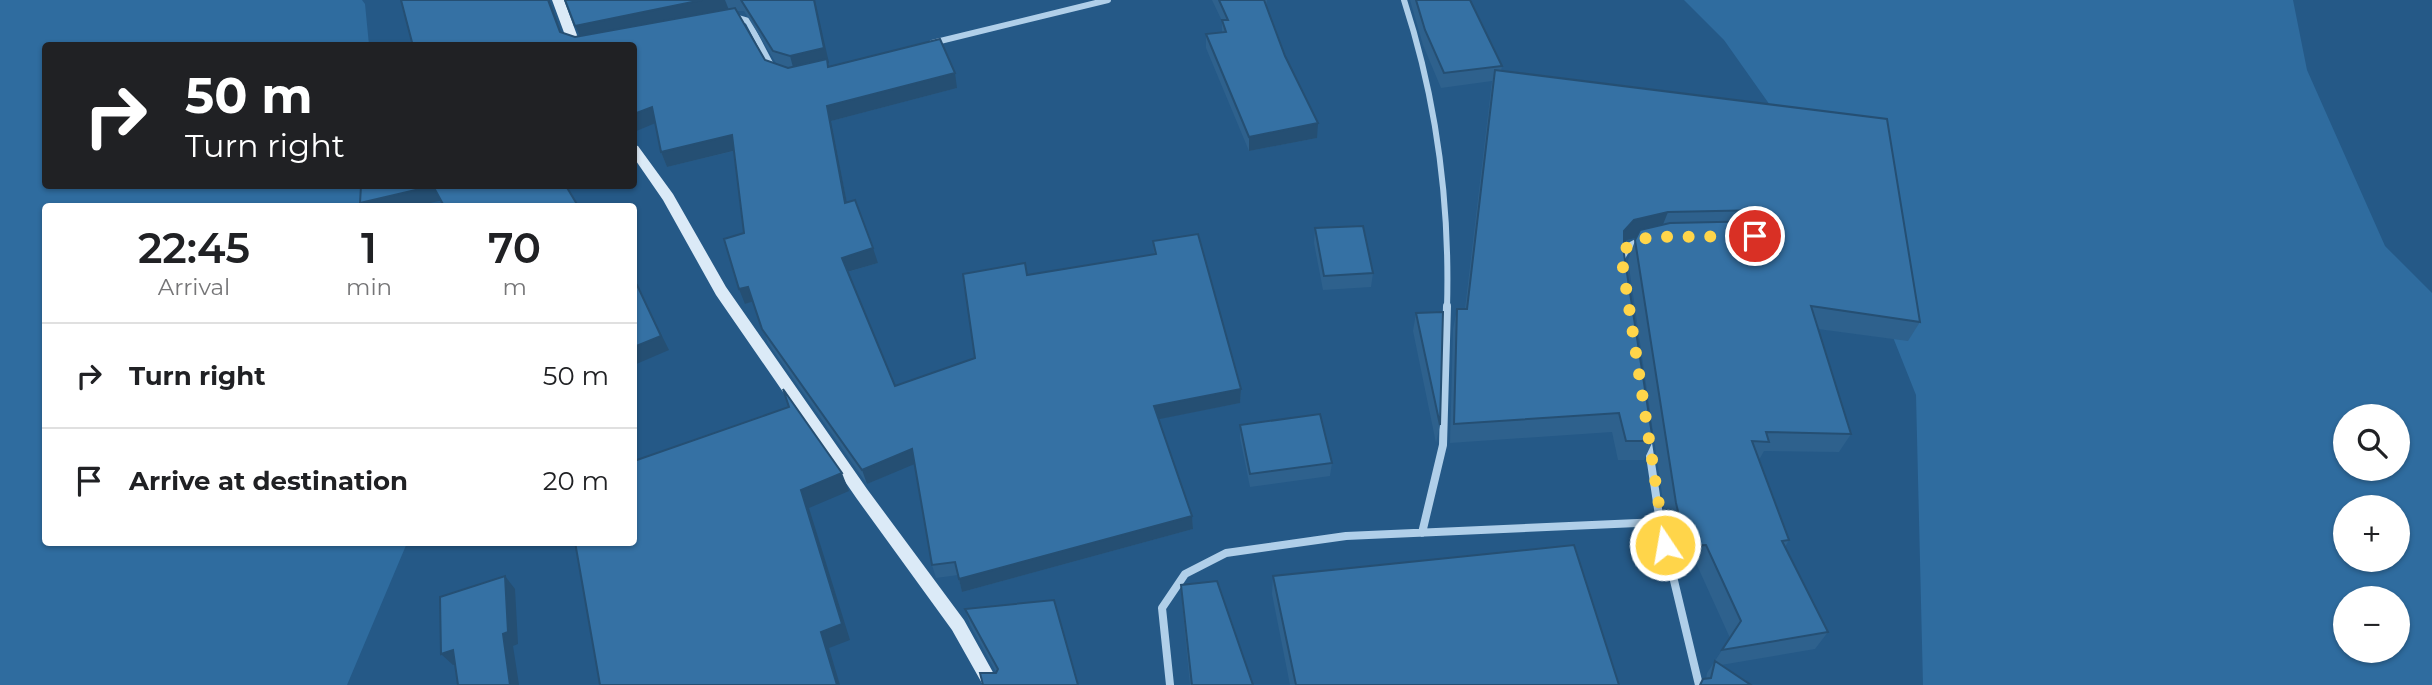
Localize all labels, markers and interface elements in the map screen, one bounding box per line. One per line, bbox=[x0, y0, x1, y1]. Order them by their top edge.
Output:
text: 50 m bbox=[185, 66, 313, 125]
icon: right bbox=[70, 70, 161, 161]
text: Turn right bbox=[185, 126, 345, 165]
pin bbox=[1725, 206, 1785, 266]
icon: arrive bbox=[1736, 217, 1774, 255]
text: 22:45 bbox=[138, 222, 250, 274]
text: 1 bbox=[361, 222, 377, 274]
text: 70 bbox=[488, 222, 541, 274]
text: Arrival bbox=[158, 273, 230, 301]
text: min bbox=[346, 273, 392, 301]
text: m bbox=[502, 273, 527, 301]
icon: right bbox=[70, 357, 108, 395]
text: Turn right bbox=[129, 360, 265, 392]
text: 50 m bbox=[543, 360, 609, 392]
map controls bbox=[2333, 404, 2410, 663]
button: search bbox=[2333, 404, 2410, 481]
icon: arrive bbox=[70, 462, 108, 500]
text: Arrive at destination bbox=[129, 465, 408, 497]
text: 20 m bbox=[543, 465, 609, 497]
button: + bbox=[2333, 495, 2410, 572]
position arrow bbox=[1628, 508, 1702, 582]
button: − bbox=[2333, 586, 2410, 663]

